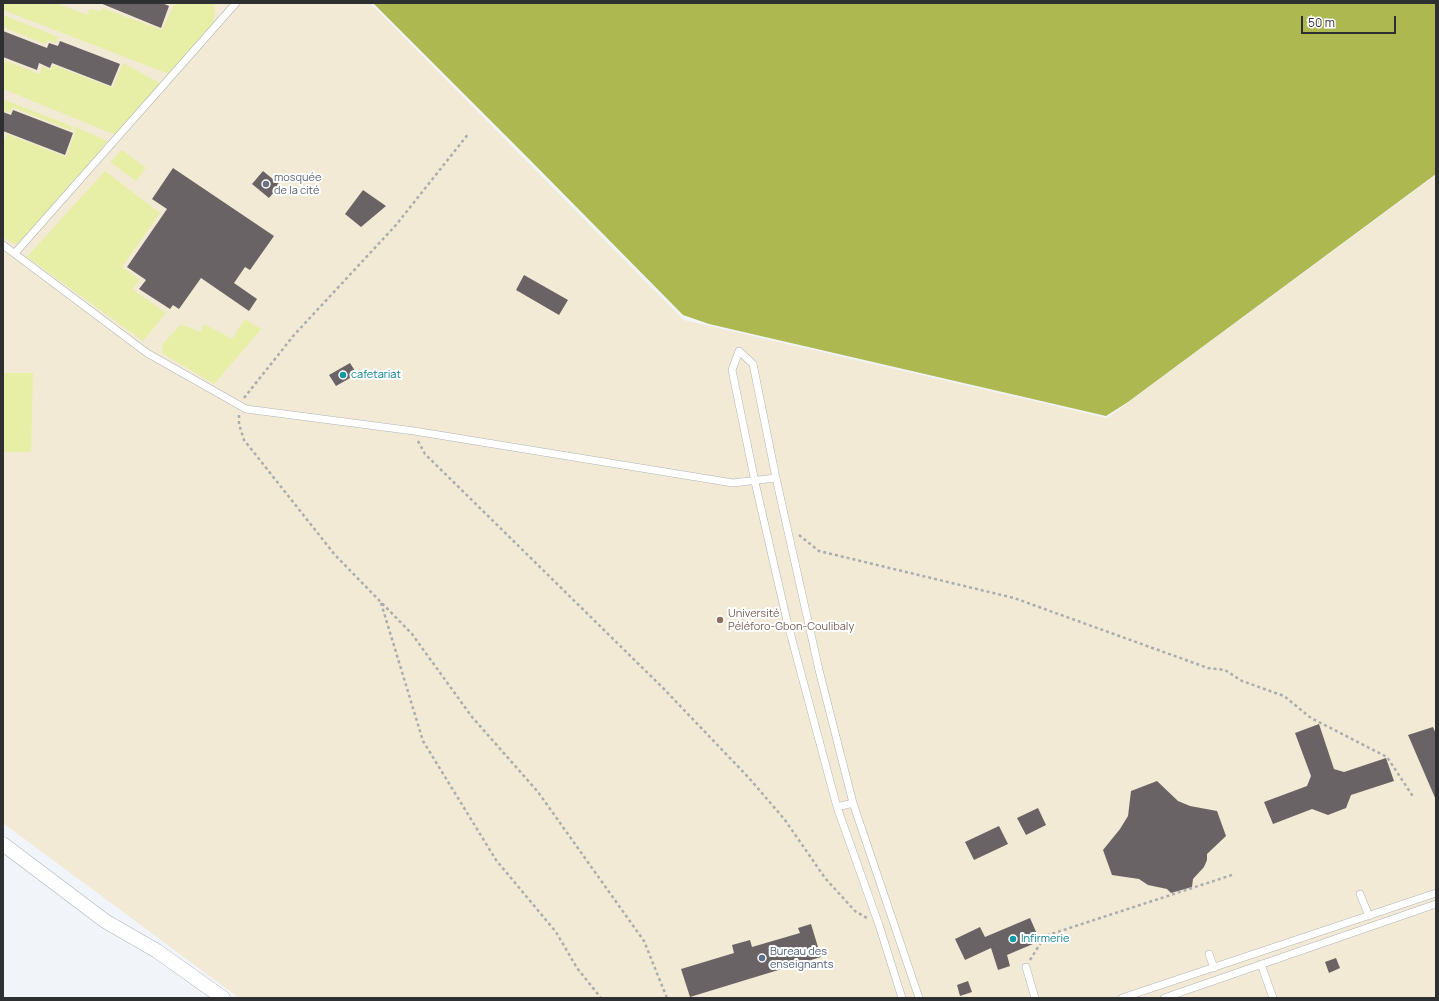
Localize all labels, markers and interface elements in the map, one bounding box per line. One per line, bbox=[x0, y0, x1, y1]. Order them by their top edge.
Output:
scale bar bbox=[1303, 8, 1398, 34]
text: 50 m bbox=[1308, 14, 1335, 31]
place label: mosquée de la cité bbox=[274, 171, 321, 197]
marker: mosquée de la cité bbox=[261, 179, 271, 189]
place label: cafetariat bbox=[351, 368, 401, 382]
marker: cafetariat bbox=[338, 370, 348, 380]
place label: Université Péléforo-Gbon-Coulibaly bbox=[728, 607, 854, 633]
marker: Université Péléforo-Gbon-Coulibaly bbox=[715, 615, 725, 625]
place label: Infirmerie bbox=[1021, 932, 1069, 946]
marker: Infirmerie bbox=[1008, 934, 1018, 944]
place label: Bureau des enseignants bbox=[770, 945, 833, 971]
marker: Bureau des enseignants bbox=[757, 953, 767, 963]

